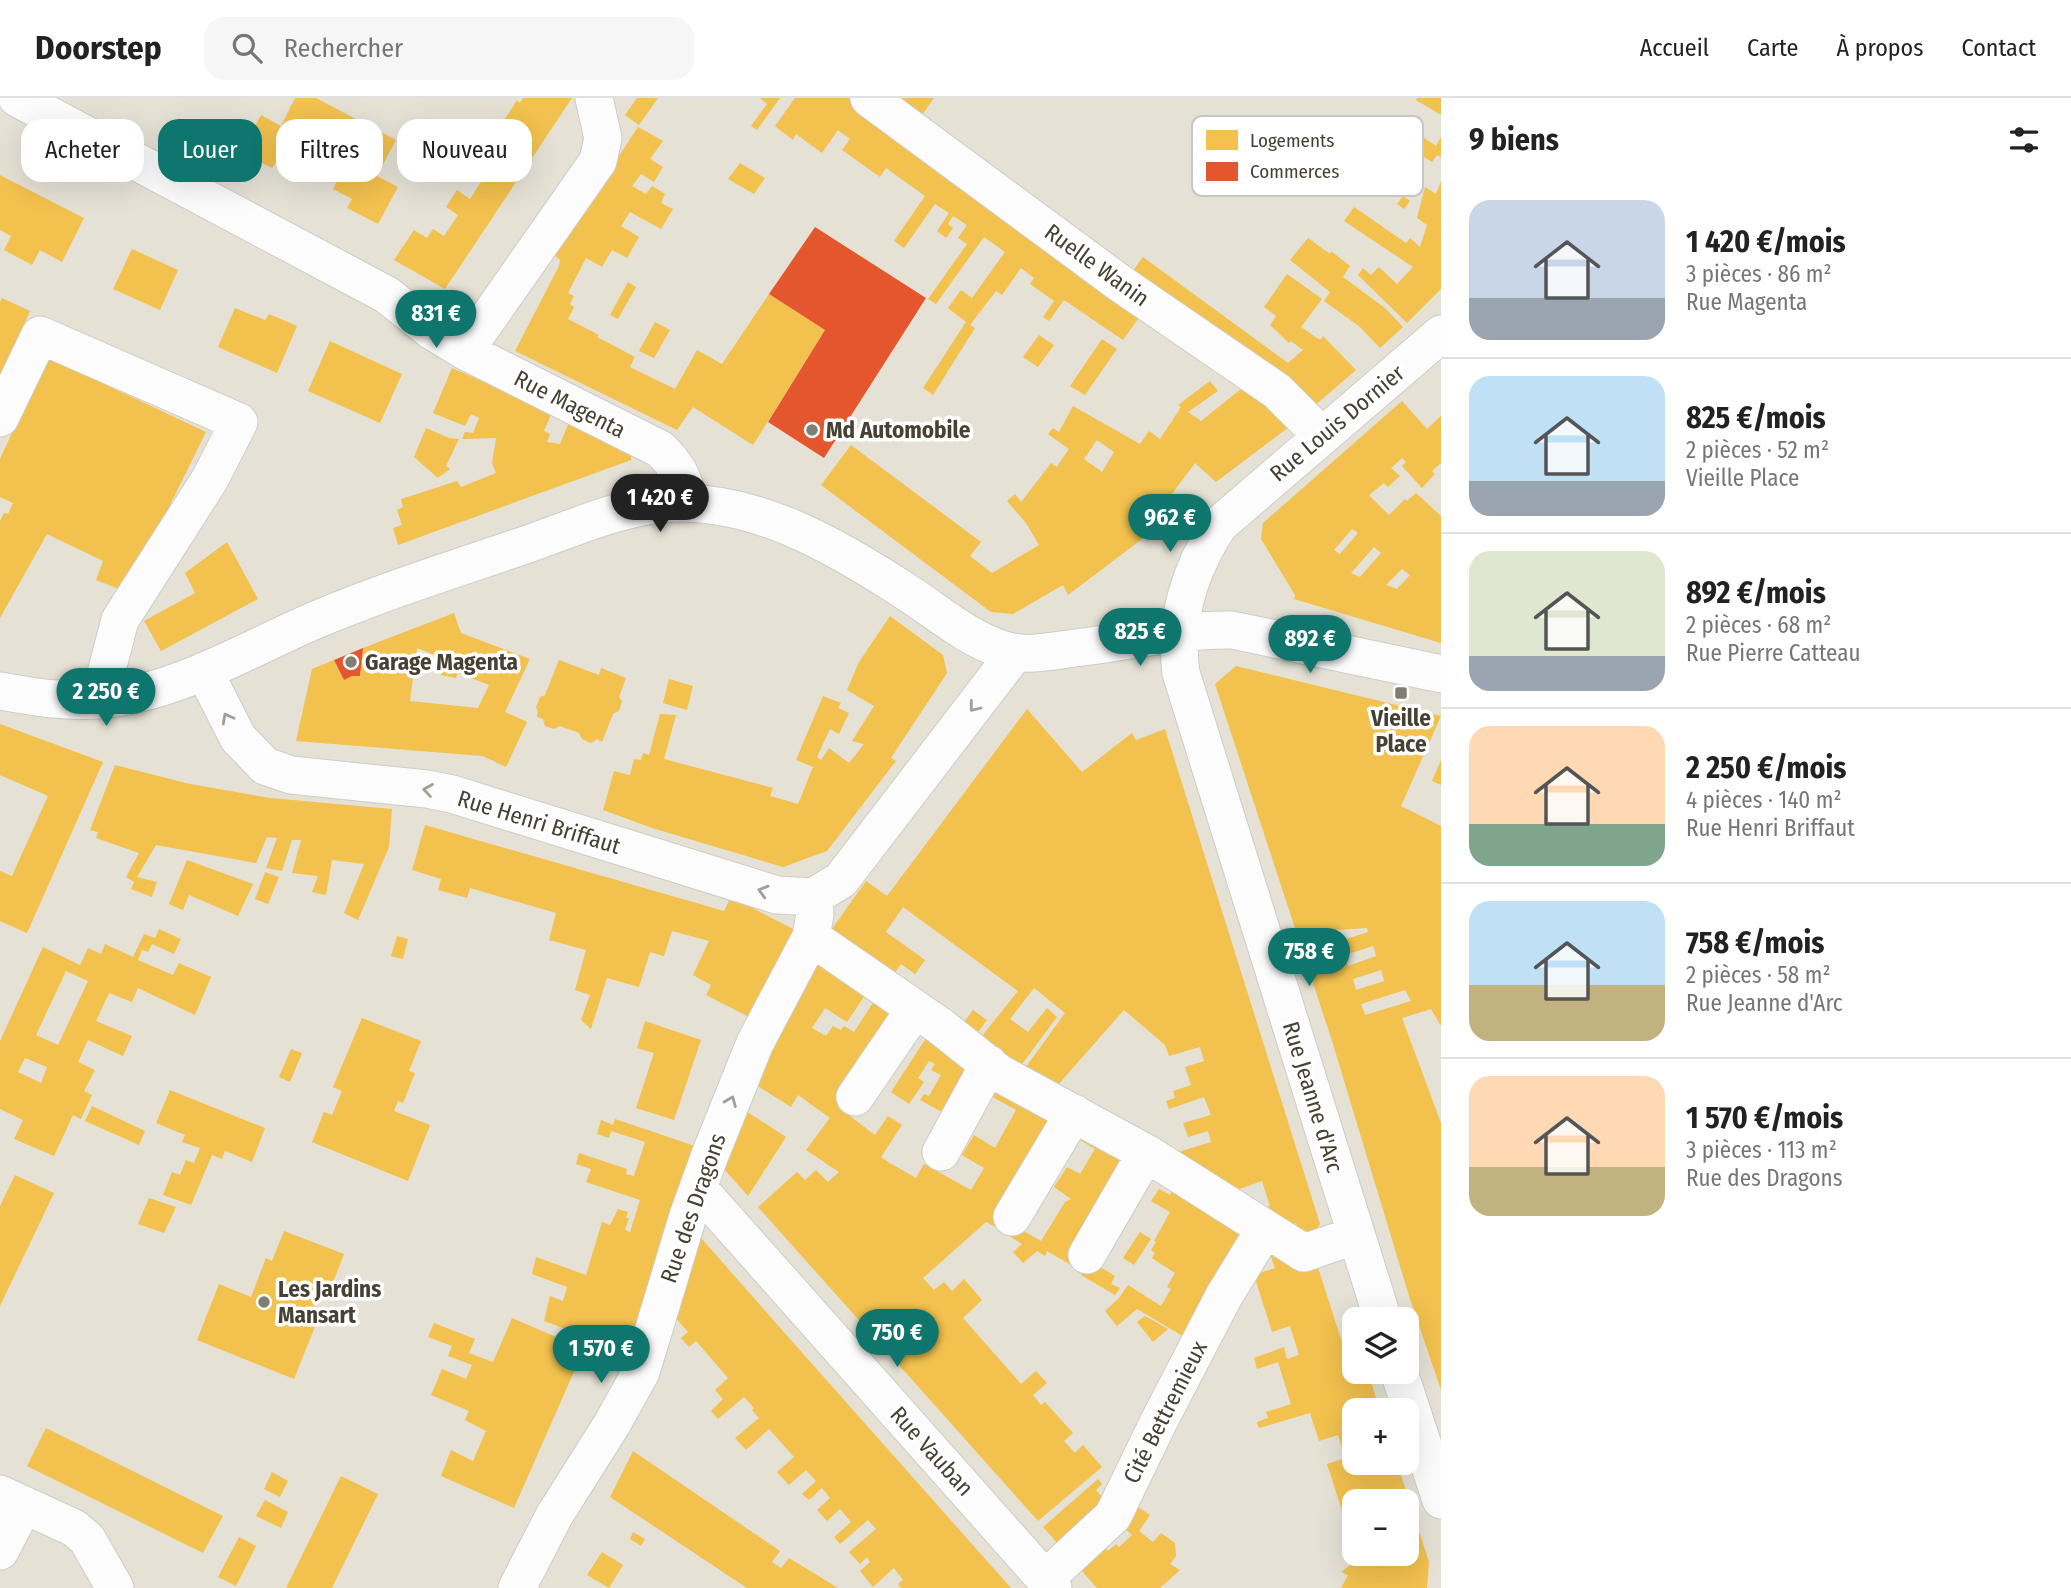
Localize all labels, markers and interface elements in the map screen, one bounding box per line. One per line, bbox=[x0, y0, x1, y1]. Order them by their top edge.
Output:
search box bbox=[204, 17, 694, 80]
text: Doorstep bbox=[35, 28, 162, 68]
icon: search bbox=[228, 29, 266, 67]
text: Rechercher bbox=[284, 33, 403, 64]
text: Accueil bbox=[1640, 34, 1709, 62]
text: Carte bbox=[1747, 34, 1798, 62]
text: À propos bbox=[1836, 34, 1923, 62]
text: Contact bbox=[1961, 34, 2036, 62]
legend bbox=[1192, 116, 1423, 196]
chip: Acheter bbox=[21, 119, 144, 182]
chip: Louer bbox=[158, 119, 262, 182]
chip: Filtres bbox=[276, 119, 383, 182]
chip: Nouveau bbox=[397, 119, 532, 182]
icon: filters bbox=[2005, 121, 2043, 159]
text: 9 biens bbox=[1469, 122, 1559, 158]
text: Logements bbox=[1250, 129, 1334, 152]
text: Commerces bbox=[1250, 160, 1339, 183]
street label: Ruelle Wanin bbox=[1039, 218, 1155, 312]
text: 1 420 €/mois bbox=[1686, 224, 1846, 260]
icon: home bbox=[1525, 228, 1609, 312]
text: 3 pièces · 86 m² bbox=[1686, 260, 1832, 288]
text: Rue Magenta bbox=[1686, 288, 1807, 316]
pin: 831 € bbox=[387, 290, 485, 350]
text: 831 € bbox=[411, 299, 461, 327]
street label: Rue Louis Dornier bbox=[1264, 359, 1410, 487]
street label: Rue Magenta bbox=[510, 364, 630, 444]
text: 825 €/mois bbox=[1686, 400, 1826, 436]
icon: home bbox=[1525, 404, 1609, 488]
place label: Md Automobile bbox=[826, 416, 971, 444]
marker: Md Automobile bbox=[804, 422, 820, 438]
text: 2 pièces · 52 m² bbox=[1686, 436, 1829, 464]
text: Vieille Place bbox=[1686, 464, 1799, 492]
pin: 1 420 € bbox=[595, 474, 725, 534]
text: 1 420 € bbox=[627, 483, 693, 511]
pin: 962 € bbox=[1121, 494, 1219, 554]
text: 962 € bbox=[1144, 503, 1196, 531]
text: 892 €/mois bbox=[1686, 575, 1826, 611]
icon: home bbox=[1525, 579, 1609, 663]
pin: 825 € bbox=[1091, 608, 1189, 668]
text: 2 pièces · 68 m² bbox=[1686, 611, 1831, 639]
pin: 892 € bbox=[1261, 616, 1359, 675]
text: 825 € bbox=[1114, 617, 1166, 645]
text: 892 € bbox=[1284, 624, 1336, 652]
text: Rue Pierre Catteau bbox=[1686, 639, 1861, 667]
place label: Garage Magenta bbox=[365, 648, 518, 676]
marker: Garage Magenta bbox=[343, 654, 359, 670]
pin: 2 250 € bbox=[41, 668, 171, 728]
text: 2 250 € bbox=[72, 677, 140, 705]
marker: Vieille Place bbox=[1393, 685, 1409, 701]
one-way arrow bbox=[969, 700, 982, 712]
place label: Vieille Place bbox=[1370, 704, 1431, 758]
one-way arrow bbox=[222, 712, 235, 725]
text: 2 250 €/mois bbox=[1686, 750, 1846, 786]
icon: home bbox=[1525, 754, 1609, 838]
one-way arrow bbox=[422, 783, 434, 798]
street label: Rue Henri Briffaut bbox=[454, 784, 624, 860]
text: 4 pièces · 140 m² bbox=[1686, 786, 1842, 814]
text: Rue Henri Briffaut bbox=[1686, 814, 1855, 842]
one-way arrow bbox=[757, 884, 769, 899]
text: 758 €/mois bbox=[1686, 925, 1824, 961]
pin: 758 € bbox=[1260, 928, 1358, 988]
icon: home bbox=[1525, 929, 1609, 1013]
text: 758 € bbox=[1284, 937, 1334, 965]
text: 2 pièces · 58 m² bbox=[1686, 961, 1831, 989]
text: Rue Jeanne d'Arc bbox=[1686, 989, 1843, 1017]
street label: Rue Jeanne d'Arc bbox=[1277, 1018, 1349, 1176]
one-way arrow bbox=[723, 1096, 737, 1108]
text: 1 570 €/mois bbox=[1686, 1100, 1843, 1136]
icon: home bbox=[1525, 1104, 1609, 1188]
street label: Rue des Dragons bbox=[654, 1129, 732, 1287]
text: 3 pièces · 113 m² bbox=[1686, 1136, 1837, 1164]
text: Rue des Dragons bbox=[1686, 1164, 1842, 1192]
place label: Les Jardins Mansart bbox=[278, 1275, 381, 1329]
marker: Les Jardins Mansart bbox=[256, 1294, 272, 1310]
map controls bbox=[1342, 1307, 1419, 1566]
button: layers bbox=[1342, 1307, 1419, 1384]
pin: 750 € bbox=[848, 1310, 946, 1369]
text: 750 € bbox=[872, 1318, 922, 1346]
pin: 1 570 € bbox=[536, 1326, 666, 1385]
text: 1 570 € bbox=[569, 1334, 633, 1362]
street label: Cité Bettremieux bbox=[1117, 1336, 1213, 1488]
button: + bbox=[1342, 1398, 1419, 1475]
street label: Rue Vauban bbox=[885, 1400, 979, 1502]
button: − bbox=[1342, 1489, 1419, 1566]

